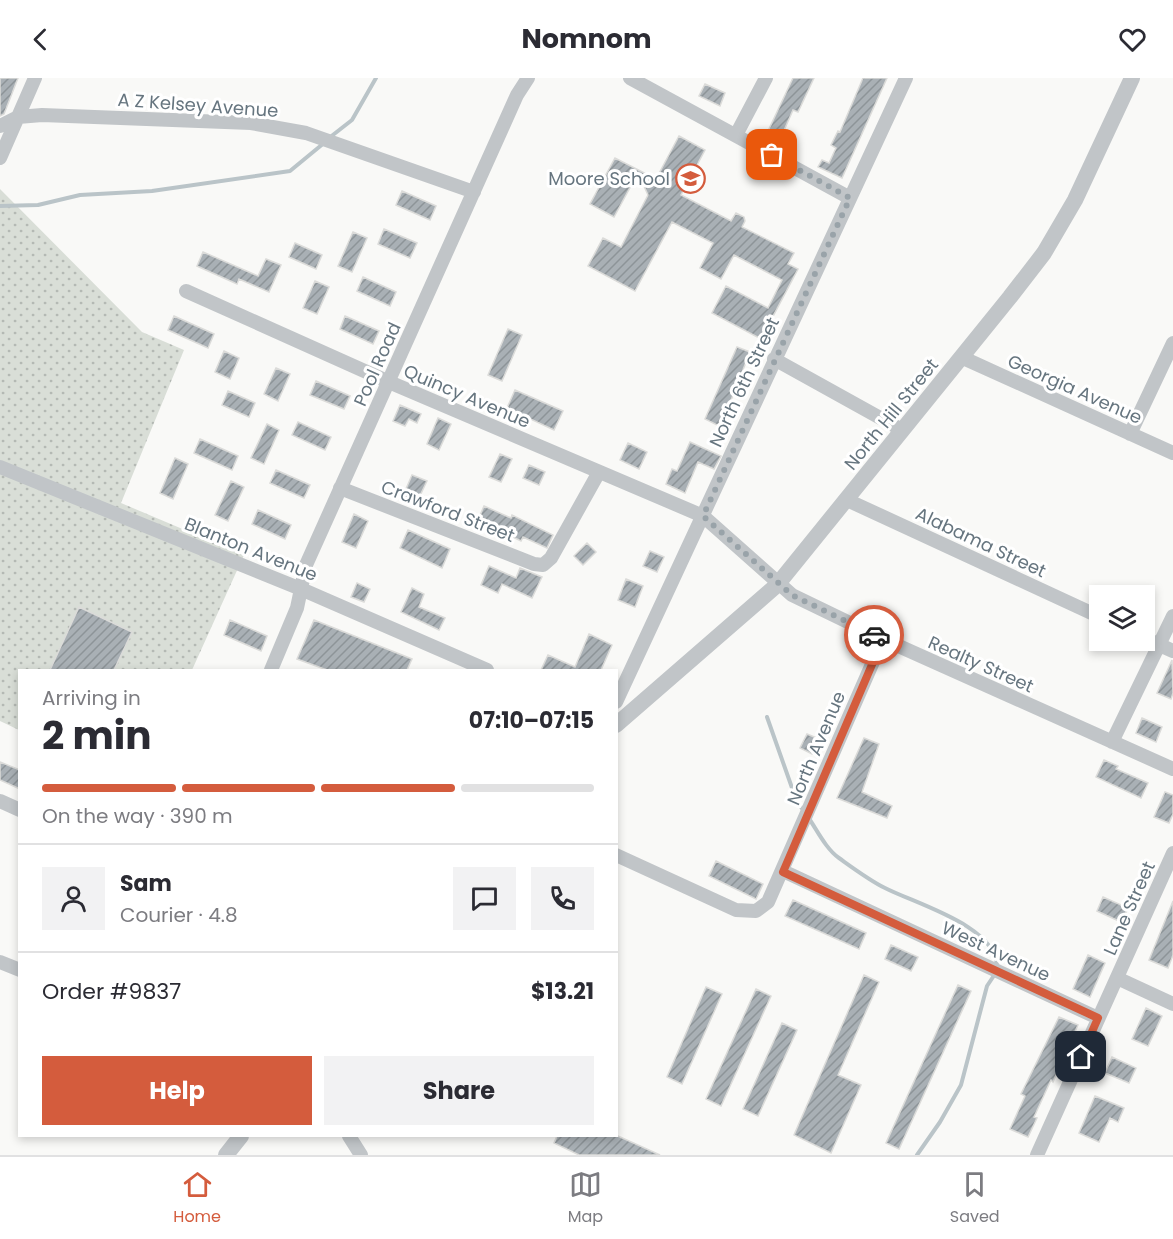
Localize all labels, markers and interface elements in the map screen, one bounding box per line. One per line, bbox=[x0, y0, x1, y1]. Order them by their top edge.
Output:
text: Nomnom bbox=[521, 20, 652, 57]
icon: back bbox=[24, 23, 57, 56]
icon: heart bbox=[1116, 23, 1149, 56]
street label: A Z Kelsey Avenue bbox=[117, 87, 279, 123]
pin bbox=[746, 129, 797, 180]
icon: bag bbox=[755, 138, 788, 171]
school or university icon: Moore School bbox=[675, 162, 707, 194]
place label: Moore School bbox=[548, 166, 670, 191]
street label: North 6th Street bbox=[703, 313, 785, 451]
street label: Pool Road bbox=[347, 318, 407, 410]
street label: Georgia Avenue bbox=[1004, 348, 1146, 430]
street label: North Hill Street bbox=[838, 353, 944, 475]
street label: Quincy Avenue bbox=[400, 358, 534, 434]
street label: Crawford Street bbox=[378, 474, 518, 548]
street label: Alabama Street bbox=[912, 501, 1050, 583]
street label: Blanton Avenue bbox=[181, 511, 321, 587]
map controls bbox=[1089, 585, 1155, 651]
button: layers bbox=[1089, 585, 1155, 651]
courier bbox=[844, 605, 904, 665]
icon: car bbox=[858, 619, 891, 652]
street label: Realty Street bbox=[924, 630, 1038, 698]
text: Arriving in bbox=[42, 684, 141, 712]
street label: North Avenue bbox=[781, 687, 851, 809]
text: 07:10–07:15 bbox=[469, 705, 594, 736]
text: 2 min bbox=[42, 708, 152, 763]
text: On the way · 390 m bbox=[42, 802, 233, 830]
street label: Lane Street bbox=[1097, 857, 1161, 959]
button: person bbox=[42, 867, 105, 930]
button: chat bbox=[453, 867, 516, 930]
button: phone bbox=[531, 867, 594, 930]
text: Sam bbox=[120, 868, 172, 899]
text: Courier · 4.8 bbox=[120, 901, 238, 929]
street label: West Avenue bbox=[938, 915, 1054, 987]
text: Order #9837 bbox=[42, 976, 181, 1007]
text: $13.21 bbox=[531, 976, 594, 1007]
pin bbox=[1055, 1031, 1106, 1082]
icon: home bbox=[1064, 1040, 1097, 1073]
button: Help bbox=[42, 1056, 312, 1125]
button: Share bbox=[324, 1056, 594, 1125]
tab: Home bbox=[173, 1168, 221, 1229]
tab: Map bbox=[568, 1168, 603, 1229]
tab: Saved bbox=[950, 1168, 1000, 1229]

